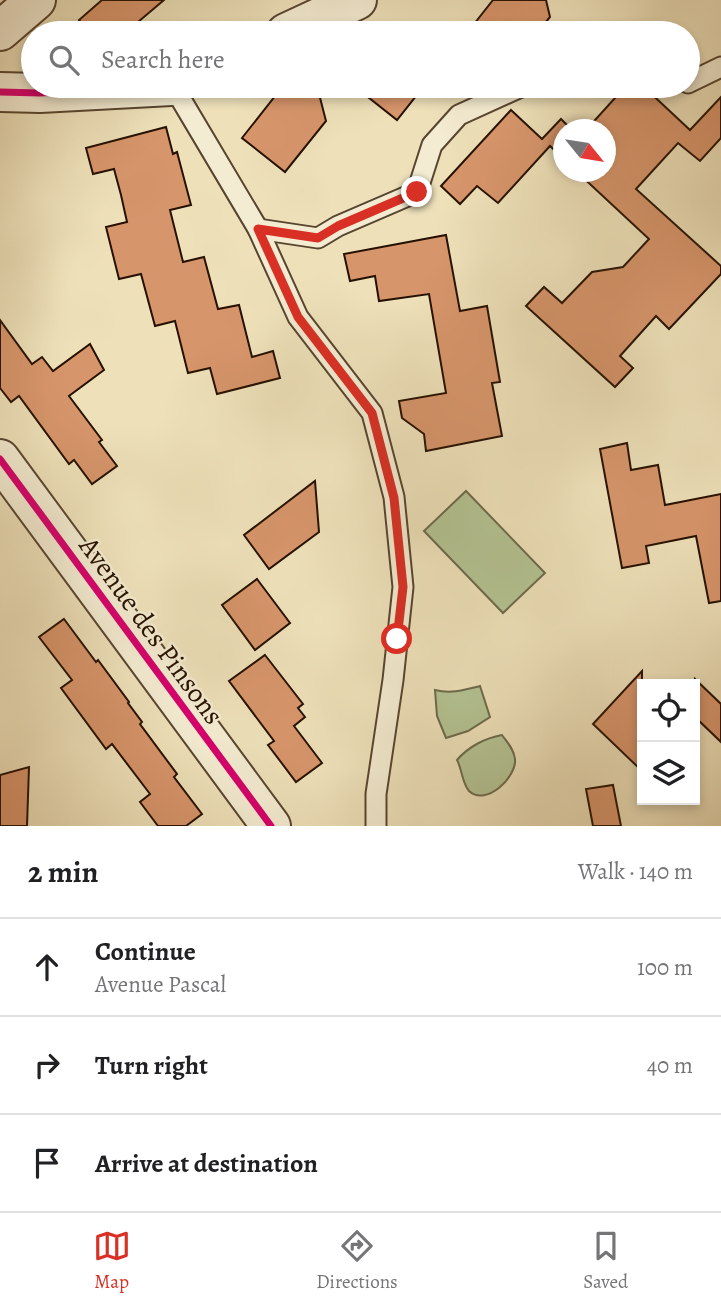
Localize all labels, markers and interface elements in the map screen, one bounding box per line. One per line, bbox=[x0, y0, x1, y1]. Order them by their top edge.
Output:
search box bbox=[21, 21, 700, 98]
icon: search bbox=[45, 41, 83, 79]
text: Search here bbox=[101, 42, 225, 77]
north arrow bbox=[553, 119, 616, 182]
route end bbox=[401, 176, 432, 207]
street label: Avenue des Pinsons bbox=[70, 528, 232, 732]
route start bbox=[381, 623, 412, 654]
map controls bbox=[637, 679, 700, 805]
button: locate bbox=[637, 679, 700, 742]
button: layers bbox=[637, 742, 700, 805]
text: 2 min bbox=[28, 852, 98, 892]
text: Walk · 140 m bbox=[578, 856, 693, 887]
text: Continue bbox=[95, 934, 196, 969]
icon: ahead bbox=[28, 948, 66, 986]
text: 100 m bbox=[637, 952, 693, 983]
text: Avenue Pascal bbox=[95, 969, 226, 1000]
icon: right bbox=[28, 1046, 66, 1084]
text: Turn right bbox=[95, 1048, 208, 1083]
text: 40 m bbox=[647, 1050, 693, 1081]
icon: arrive bbox=[28, 1144, 66, 1182]
text: Arrive at destination bbox=[95, 1146, 318, 1181]
tab: Map bbox=[93, 1227, 131, 1295]
tab: Directions bbox=[316, 1227, 398, 1295]
tab: Saved bbox=[583, 1227, 628, 1295]

